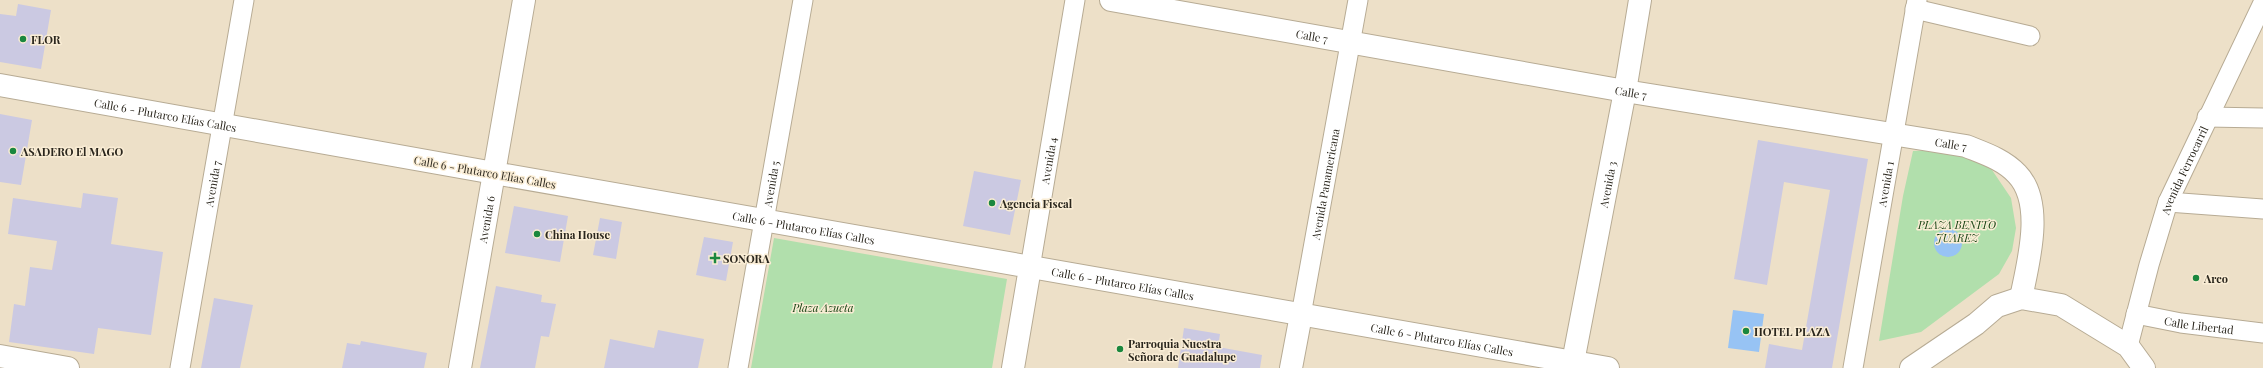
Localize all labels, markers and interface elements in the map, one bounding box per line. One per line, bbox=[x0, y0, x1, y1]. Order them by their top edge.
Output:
street label: Calle 7 bbox=[1295, 25, 1329, 46]
place label: FLOR bbox=[31, 32, 61, 47]
marker: FLOR bbox=[18, 34, 28, 44]
street label: Calle 7 bbox=[1614, 82, 1648, 102]
street label: Calle 6 - Plutarco Elías Calles bbox=[93, 94, 238, 135]
street label: Avenida Ferrocarril bbox=[2157, 123, 2211, 217]
street label: Avenida Panamericana bbox=[1307, 127, 1342, 242]
street label: Calle 7 bbox=[1934, 134, 1968, 154]
street label: Avenida 4 bbox=[1037, 135, 1059, 186]
place label: ASADERO El MAGO bbox=[20, 144, 124, 159]
marker: ASADERO El MAGO bbox=[8, 146, 18, 156]
street label: Calle 6 - Plutarco Elías Calles bbox=[413, 152, 557, 192]
street label: Avenida 7 bbox=[200, 159, 224, 209]
street label: Avenida 5 bbox=[759, 159, 782, 209]
street label: Avenida 3 bbox=[1595, 160, 1619, 210]
street label: Avenida 1 bbox=[1874, 160, 1896, 209]
street label: Avenida 6 bbox=[474, 194, 497, 245]
place label: Agencia Fiscal bbox=[999, 196, 1073, 211]
marker: Agencia Fiscal bbox=[987, 198, 997, 208]
street label: Calle 6 - Plutarco Elías Calles bbox=[731, 207, 876, 247]
park label: PLAZA BENITO JUAREZ bbox=[1917, 217, 1996, 245]
place label: China House bbox=[545, 227, 610, 242]
marker: China House bbox=[532, 229, 542, 239]
place label: SONORA bbox=[723, 251, 770, 266]
marker: SONORA bbox=[710, 253, 720, 263]
street label: Calle 6 - Plutarco Elías Calles bbox=[1050, 263, 1195, 303]
place label: Arco bbox=[2203, 271, 2228, 286]
marker: Arco bbox=[2191, 273, 2201, 283]
park label: Plaza Azueta bbox=[792, 300, 854, 315]
street label: Calle Libertad bbox=[2163, 312, 2235, 337]
street label: Calle 6 - Plutarco Elías Calles bbox=[1370, 319, 1515, 359]
place label: HOTEL PLAZA bbox=[1754, 324, 1831, 339]
marker: HOTEL PLAZA bbox=[1741, 326, 1751, 336]
place label: Parroquia Nuestra Señora de Guadalupe bbox=[1128, 336, 1236, 364]
marker: Parroquia Nuestra Señora de Guadalupe bbox=[1115, 344, 1125, 354]

